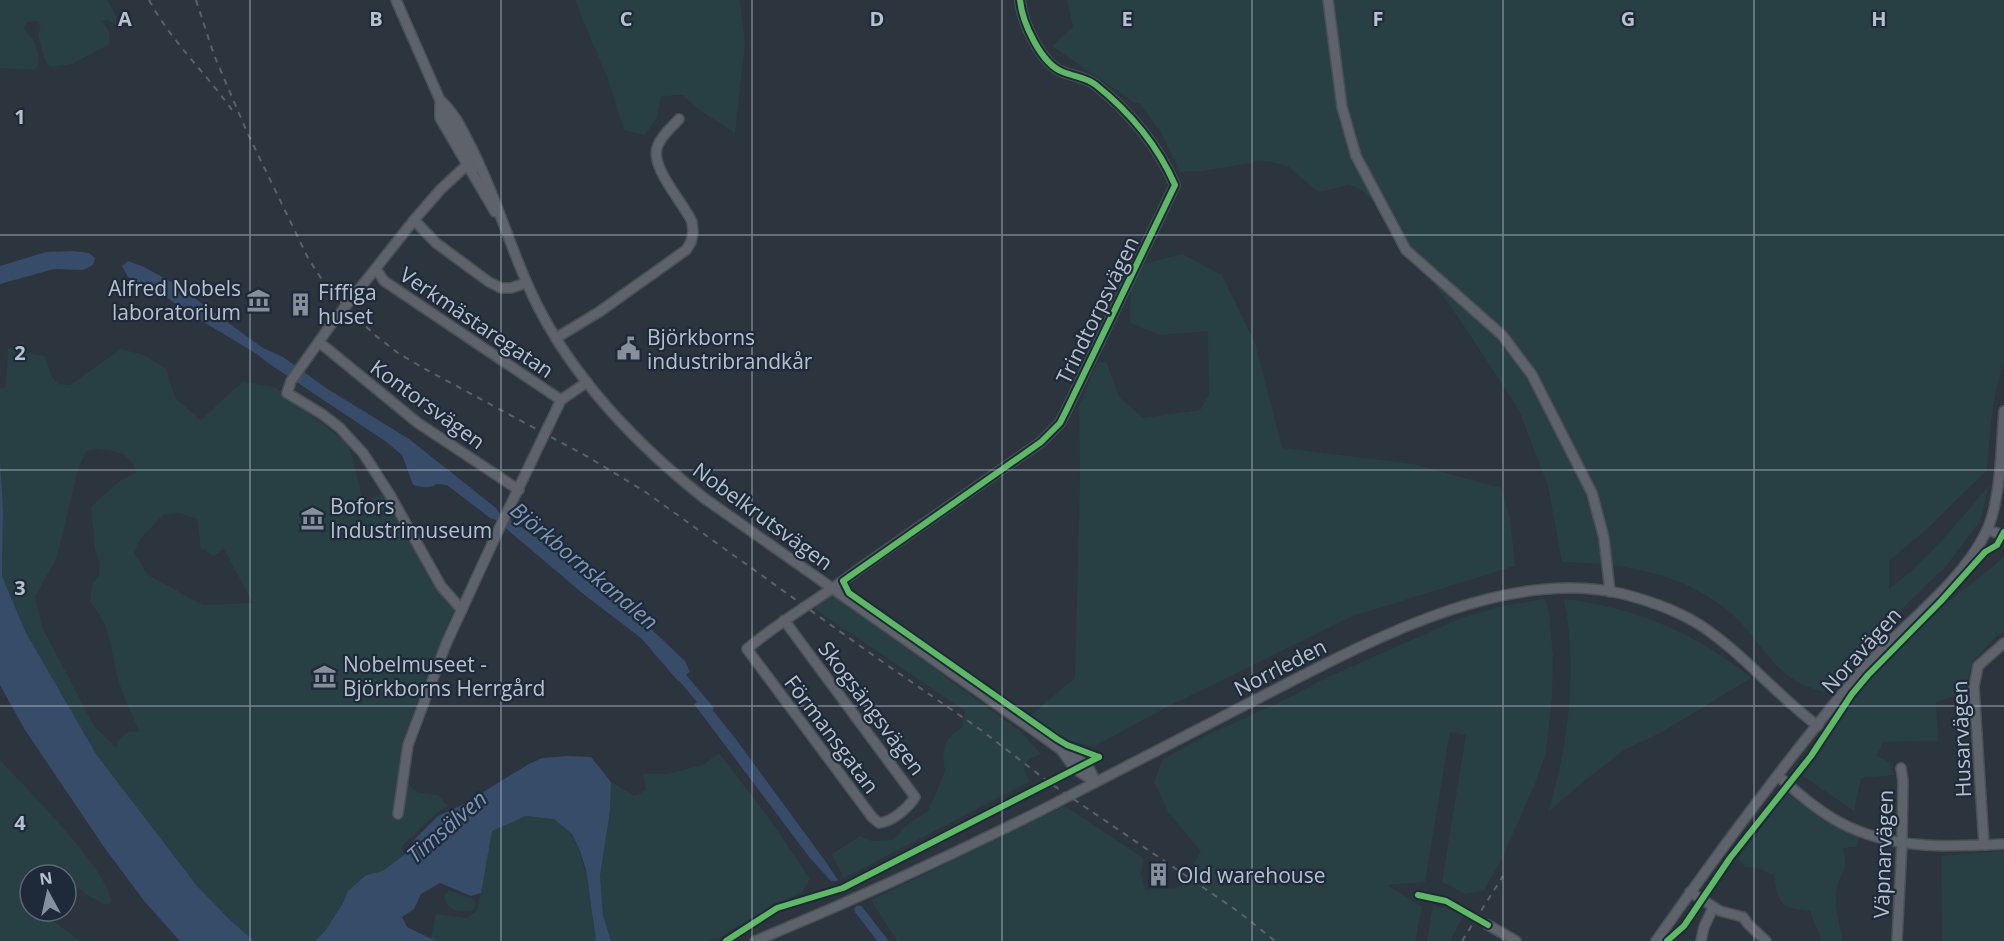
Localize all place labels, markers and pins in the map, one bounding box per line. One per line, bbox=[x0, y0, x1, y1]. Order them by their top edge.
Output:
place label: Alfred Nobels laboratorium bbox=[108, 274, 241, 326]
place label: Fiffiga huset bbox=[318, 278, 377, 330]
museum icon: Alfred Nobels laboratorium bbox=[246, 287, 272, 313]
building icon: Fiffiga huset bbox=[287, 291, 313, 317]
place label: Björkborns industribrandkår bbox=[647, 323, 813, 375]
public building icon: Björkborns industribrandkår bbox=[616, 336, 642, 362]
place label: Bofors Industrimuseum bbox=[330, 492, 492, 544]
museum icon: Bofors Industrimuseum bbox=[299, 505, 325, 531]
place label: Nobelmuseet - Björkborns Herrgård bbox=[343, 650, 545, 702]
museum icon: Nobelmuseet - Björkborns Herrgård bbox=[312, 663, 338, 689]
place label: Old warehouse bbox=[1177, 861, 1325, 889]
building icon: Old warehouse bbox=[1146, 862, 1172, 888]

